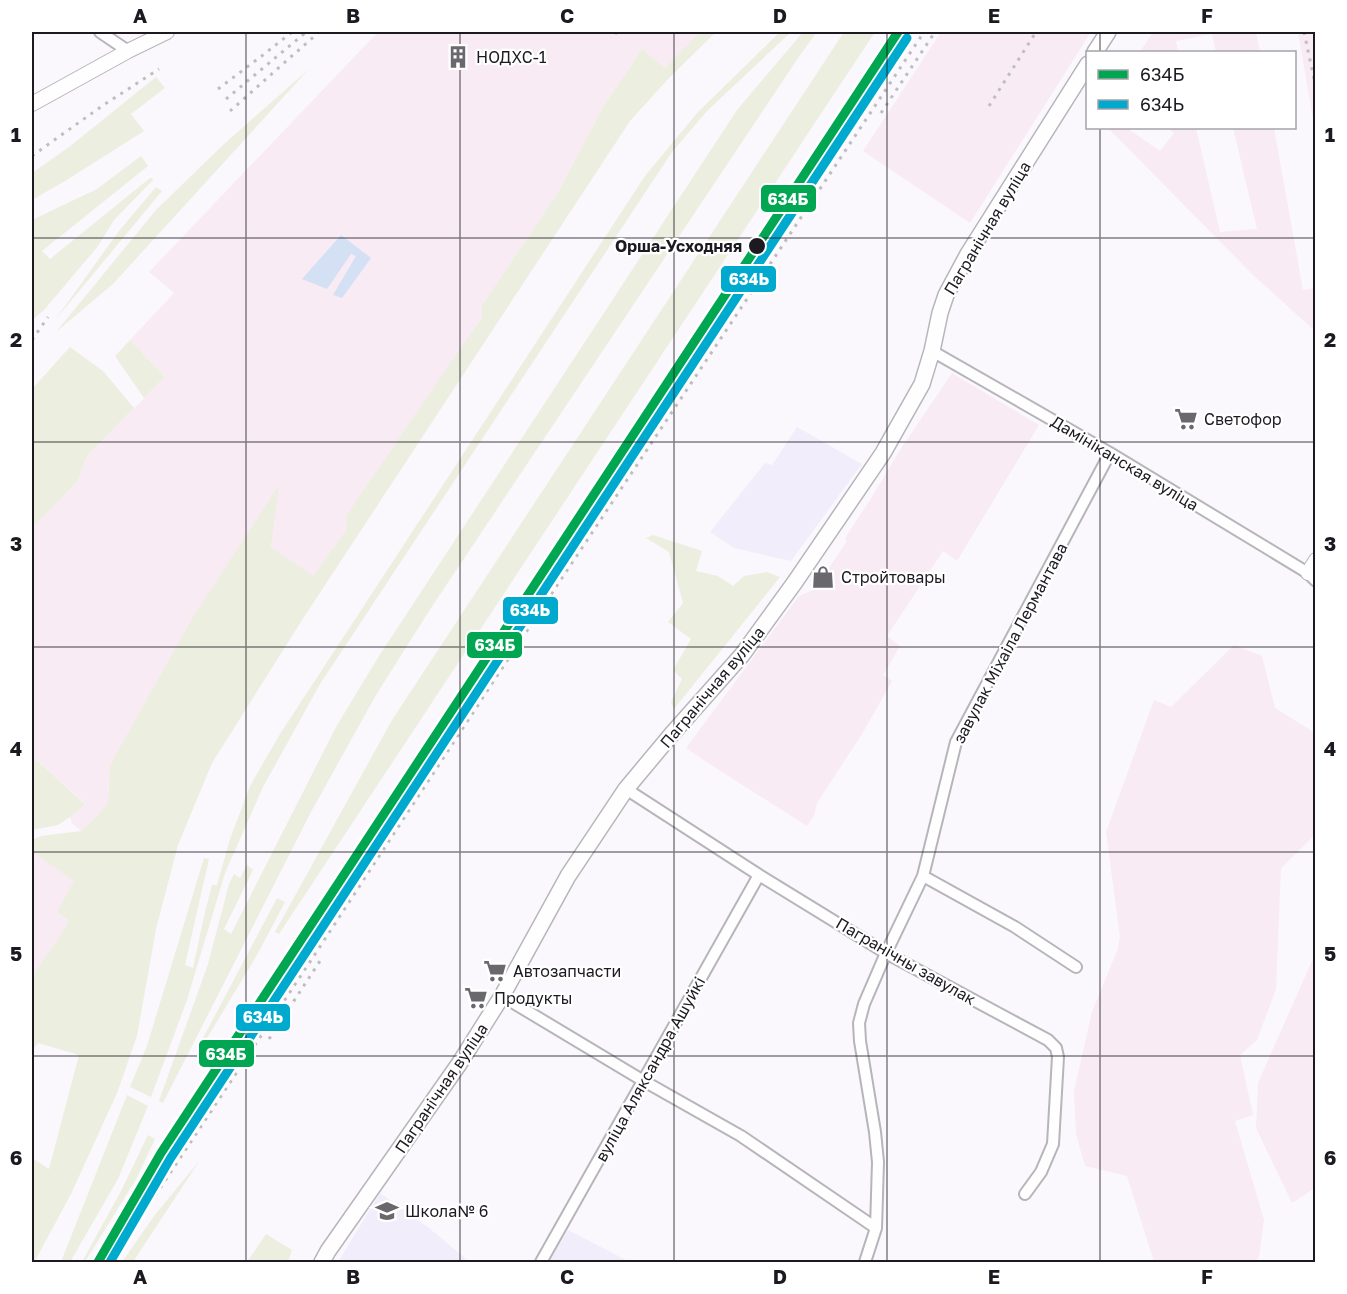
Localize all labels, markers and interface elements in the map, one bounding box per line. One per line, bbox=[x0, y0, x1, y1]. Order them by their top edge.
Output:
text: A bbox=[133, 3, 147, 27]
text: B bbox=[346, 3, 360, 27]
text: C bbox=[560, 3, 574, 27]
text: D bbox=[773, 3, 787, 27]
text: E bbox=[988, 3, 1000, 27]
text: F bbox=[1201, 3, 1213, 27]
building icon: НОДХС-1 bbox=[445, 44, 471, 70]
place label: НОДХС-1 bbox=[476, 47, 547, 67]
legend bbox=[1086, 51, 1296, 129]
text: 634Б bbox=[1140, 63, 1184, 85]
text: 634Ь bbox=[1140, 93, 1184, 115]
text: 1 bbox=[11, 122, 21, 146]
text: 1 bbox=[1325, 122, 1335, 146]
street label: Пагранічная вуліца bbox=[939, 158, 1035, 298]
line badge: 634Б bbox=[760, 184, 817, 213]
text: 634Б bbox=[768, 189, 809, 209]
place label: Орша-Усходняя bbox=[615, 236, 742, 256]
marker: Орша-Усходняя bbox=[747, 236, 767, 256]
line badge: 634Ь bbox=[720, 265, 777, 293]
text: 634Ь bbox=[729, 269, 770, 289]
text: 2 bbox=[10, 327, 22, 351]
text: 2 bbox=[1324, 327, 1336, 351]
supermarket icon: Светофор bbox=[1173, 406, 1199, 432]
place label: Светофор bbox=[1204, 409, 1282, 429]
street label: Дамініканская вуліца bbox=[1048, 411, 1202, 515]
text: 3 bbox=[10, 531, 22, 555]
text: 3 bbox=[1324, 531, 1336, 555]
street label: завулак Міхаіла Лермантава bbox=[949, 539, 1071, 747]
shop icon: Стройтовары bbox=[810, 564, 836, 590]
place label: Стройтовары bbox=[841, 567, 946, 587]
line badge: 634Ь bbox=[502, 596, 559, 625]
text: 634Ь bbox=[510, 600, 551, 620]
street label: Пагранічная вуліца bbox=[655, 622, 769, 752]
line badge: 634Б bbox=[466, 631, 523, 659]
text: 634Б bbox=[475, 635, 516, 655]
text: 4 bbox=[10, 736, 22, 760]
text: 4 bbox=[1324, 736, 1336, 760]
street label: Пагранічны завулак bbox=[833, 913, 979, 1009]
text: 5 bbox=[10, 941, 22, 965]
text: 5 bbox=[1324, 941, 1336, 965]
supermarket icon: Автозапчасти bbox=[482, 958, 508, 984]
place label: Автозапчасти bbox=[513, 961, 621, 981]
street label: вуліца Аляксандра Ашуйкі bbox=[591, 973, 709, 1165]
supermarket icon: Продукты bbox=[463, 985, 489, 1011]
place label: Продукты bbox=[494, 988, 572, 1008]
line badge: 634Ь bbox=[235, 1003, 291, 1032]
text: 634Ь bbox=[243, 1007, 284, 1027]
street label: Пагранічная вуліца bbox=[390, 1019, 492, 1157]
line badge: 634Б bbox=[198, 1039, 255, 1068]
text: 634Б bbox=[206, 1044, 247, 1064]
text: 6 bbox=[10, 1145, 22, 1169]
text: 6 bbox=[1324, 1145, 1336, 1169]
school or university icon: Школа№ 6 bbox=[374, 1198, 400, 1224]
place label: Школа№ 6 bbox=[405, 1201, 488, 1221]
text: A bbox=[133, 1264, 147, 1288]
text: B bbox=[346, 1264, 360, 1288]
text: C bbox=[560, 1264, 574, 1288]
text: D bbox=[773, 1264, 787, 1288]
text: E bbox=[988, 1264, 1000, 1288]
text: F bbox=[1201, 1264, 1213, 1288]

